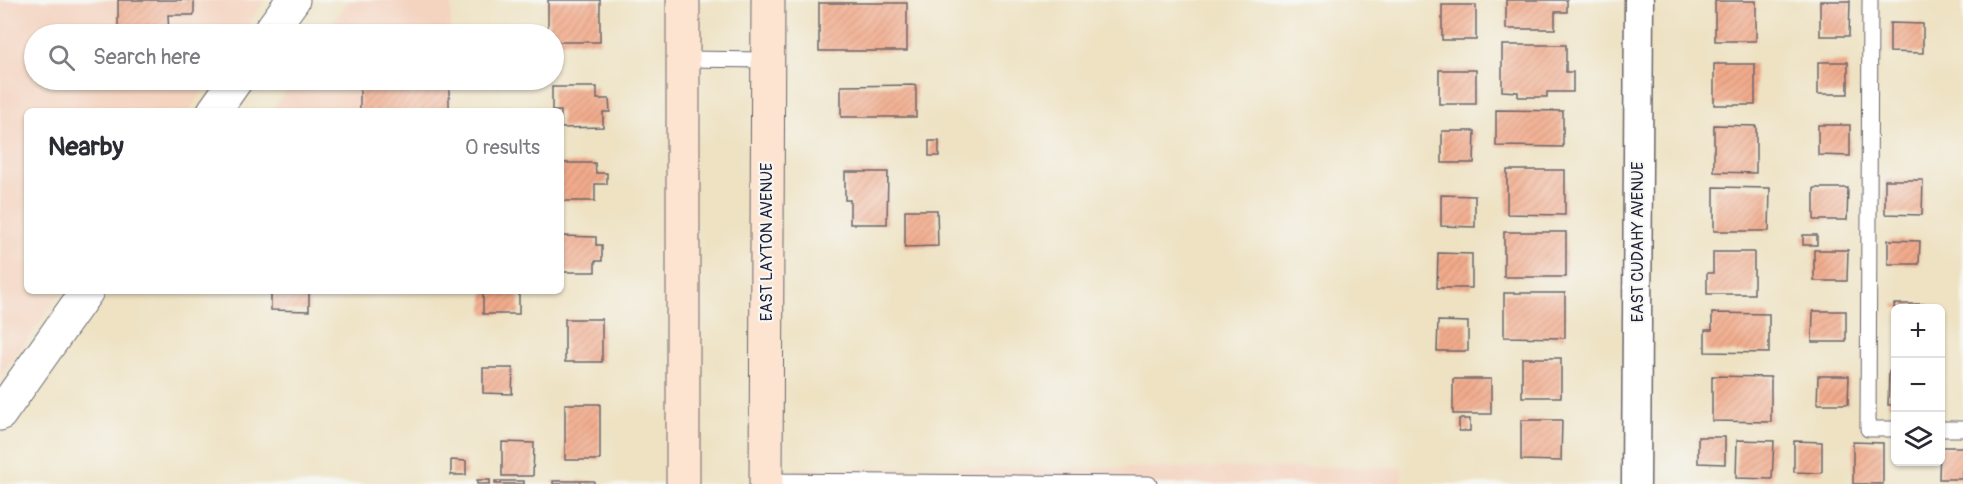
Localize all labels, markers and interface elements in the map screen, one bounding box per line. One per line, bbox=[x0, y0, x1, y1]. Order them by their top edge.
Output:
search box bbox=[24, 24, 564, 90]
icon: search bbox=[45, 41, 78, 74]
text: Search here bbox=[93, 43, 200, 71]
text: Nearby bbox=[48, 131, 124, 163]
text: 0 results bbox=[465, 135, 540, 160]
street label: EAST CUDAHY AVENUE bbox=[1628, 162, 1648, 322]
street label: EAST LAYTON AVENUE bbox=[757, 163, 777, 321]
map controls bbox=[1891, 304, 1945, 466]
button: + bbox=[1891, 304, 1945, 358]
button: − bbox=[1891, 358, 1945, 412]
button: layers bbox=[1891, 412, 1945, 466]

